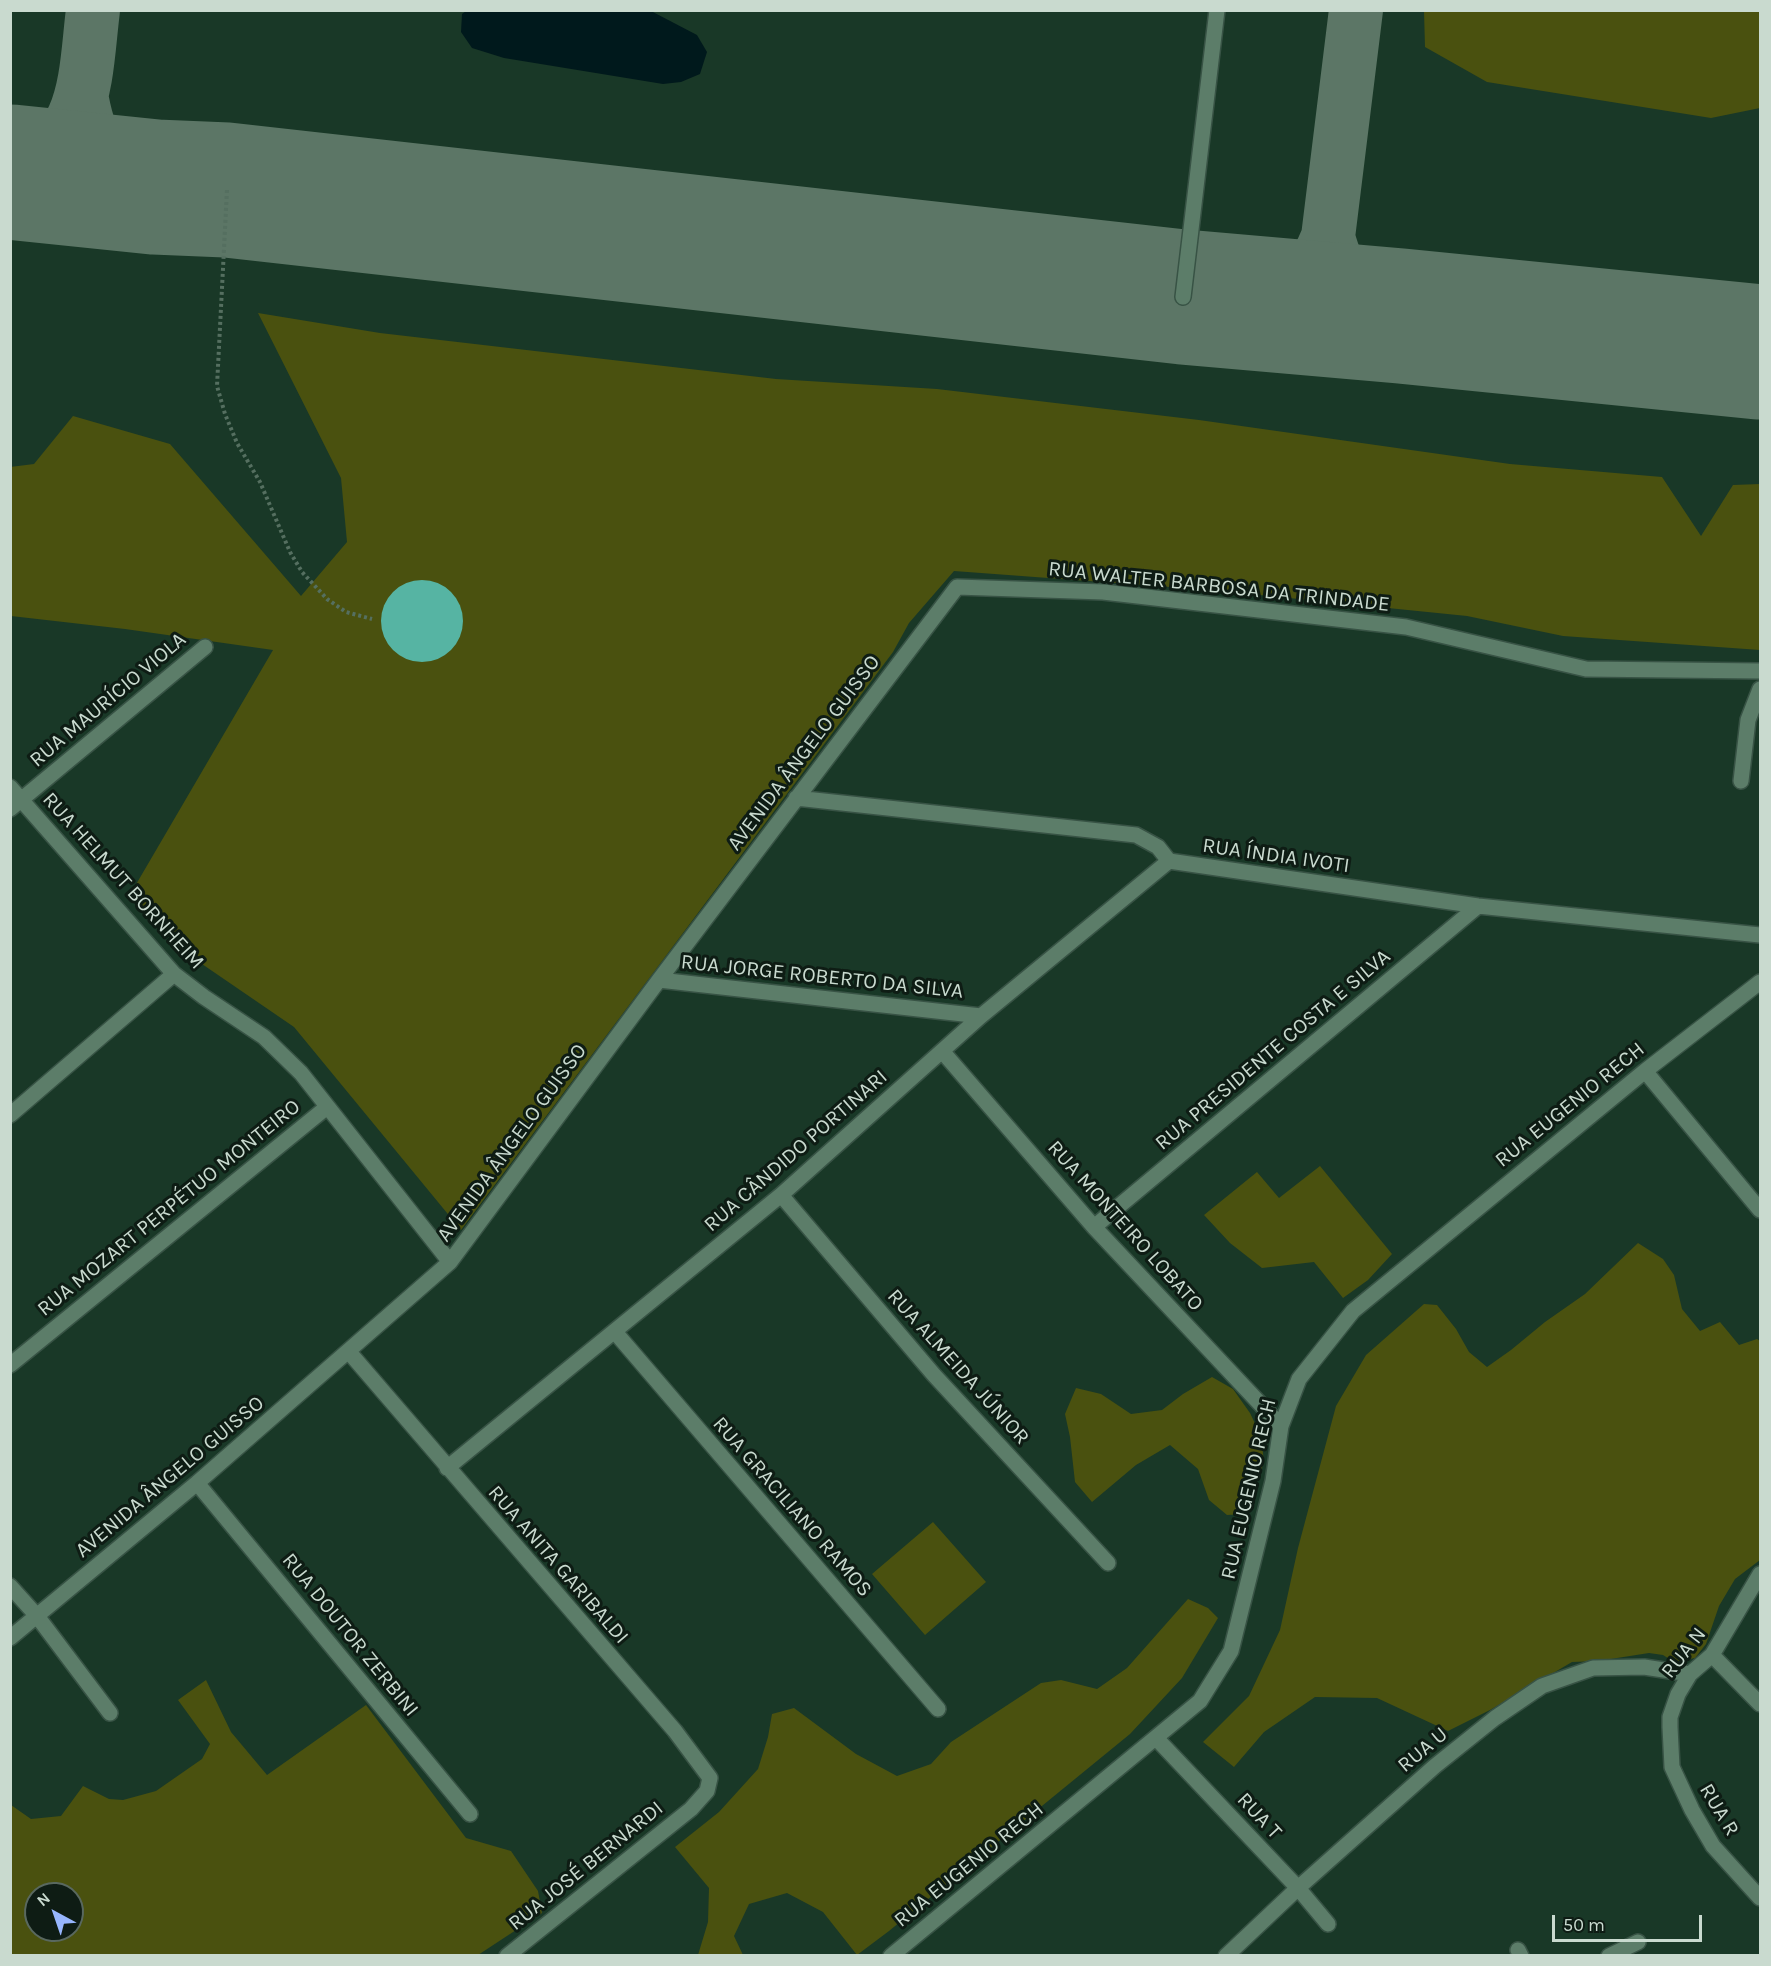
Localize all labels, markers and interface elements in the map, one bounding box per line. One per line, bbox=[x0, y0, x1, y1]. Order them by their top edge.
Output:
street label: RUA WALTER BARBOSA DA TRINDADE bbox=[1047, 557, 1391, 617]
street label: RUA MAURÍCIO VIOLA bbox=[25, 627, 191, 773]
street label: AVENIDA ÂNGELO GUISSO bbox=[722, 650, 886, 856]
street label: RUA HELMUT BORNHEIM bbox=[37, 787, 209, 975]
street label: RUA ÍNDIA IVOTI bbox=[1201, 833, 1351, 879]
street label: RUA PRESIDENTE COSTA E SILVA bbox=[1150, 944, 1396, 1156]
street label: RUA JORGE ROBERTO DA SILVA bbox=[680, 950, 964, 1004]
street label: RUA EUGENIO RECH bbox=[1490, 1037, 1650, 1173]
street label: AVENIDA ÂNGELO GUISSO bbox=[432, 1039, 592, 1247]
street label: RUA CÂNDIDO PORTINARI bbox=[699, 1065, 893, 1237]
street label: RUA MOZART PERPÉTUO MONTEIRO bbox=[33, 1094, 305, 1322]
street label: RUA MONTEIRO LOBATO bbox=[1042, 1136, 1208, 1316]
street label: RUA ALMEIDA JÚNIOR bbox=[881, 1284, 1035, 1450]
street label: AVENIDA ÂNGELO GUISSO bbox=[71, 1391, 269, 1563]
street label: RUA EUGENIO RECH bbox=[1216, 1396, 1282, 1582]
street label: RUA GRACILIANO RAMOS bbox=[707, 1412, 877, 1602]
street label: RUA ANITA GARIBALDI bbox=[482, 1481, 634, 1649]
street label: RUA DOUTOR ZERBINI bbox=[276, 1548, 424, 1722]
street label: RUA N bbox=[1656, 1622, 1712, 1684]
street label: RUA U bbox=[1393, 1722, 1453, 1778]
street label: RUA R bbox=[1694, 1779, 1744, 1841]
street label: RUA T bbox=[1231, 1788, 1287, 1844]
street label: RUA JOSÉ BERNARDI bbox=[504, 1796, 668, 1936]
street label: RUA EUGENIO RECH bbox=[889, 1797, 1049, 1933]
north arrow bbox=[24, 1882, 84, 1942]
text: N bbox=[33, 1888, 54, 1910]
scale bar bbox=[1555, 1903, 1705, 1941]
text: 50 m bbox=[1563, 1914, 1605, 1936]

